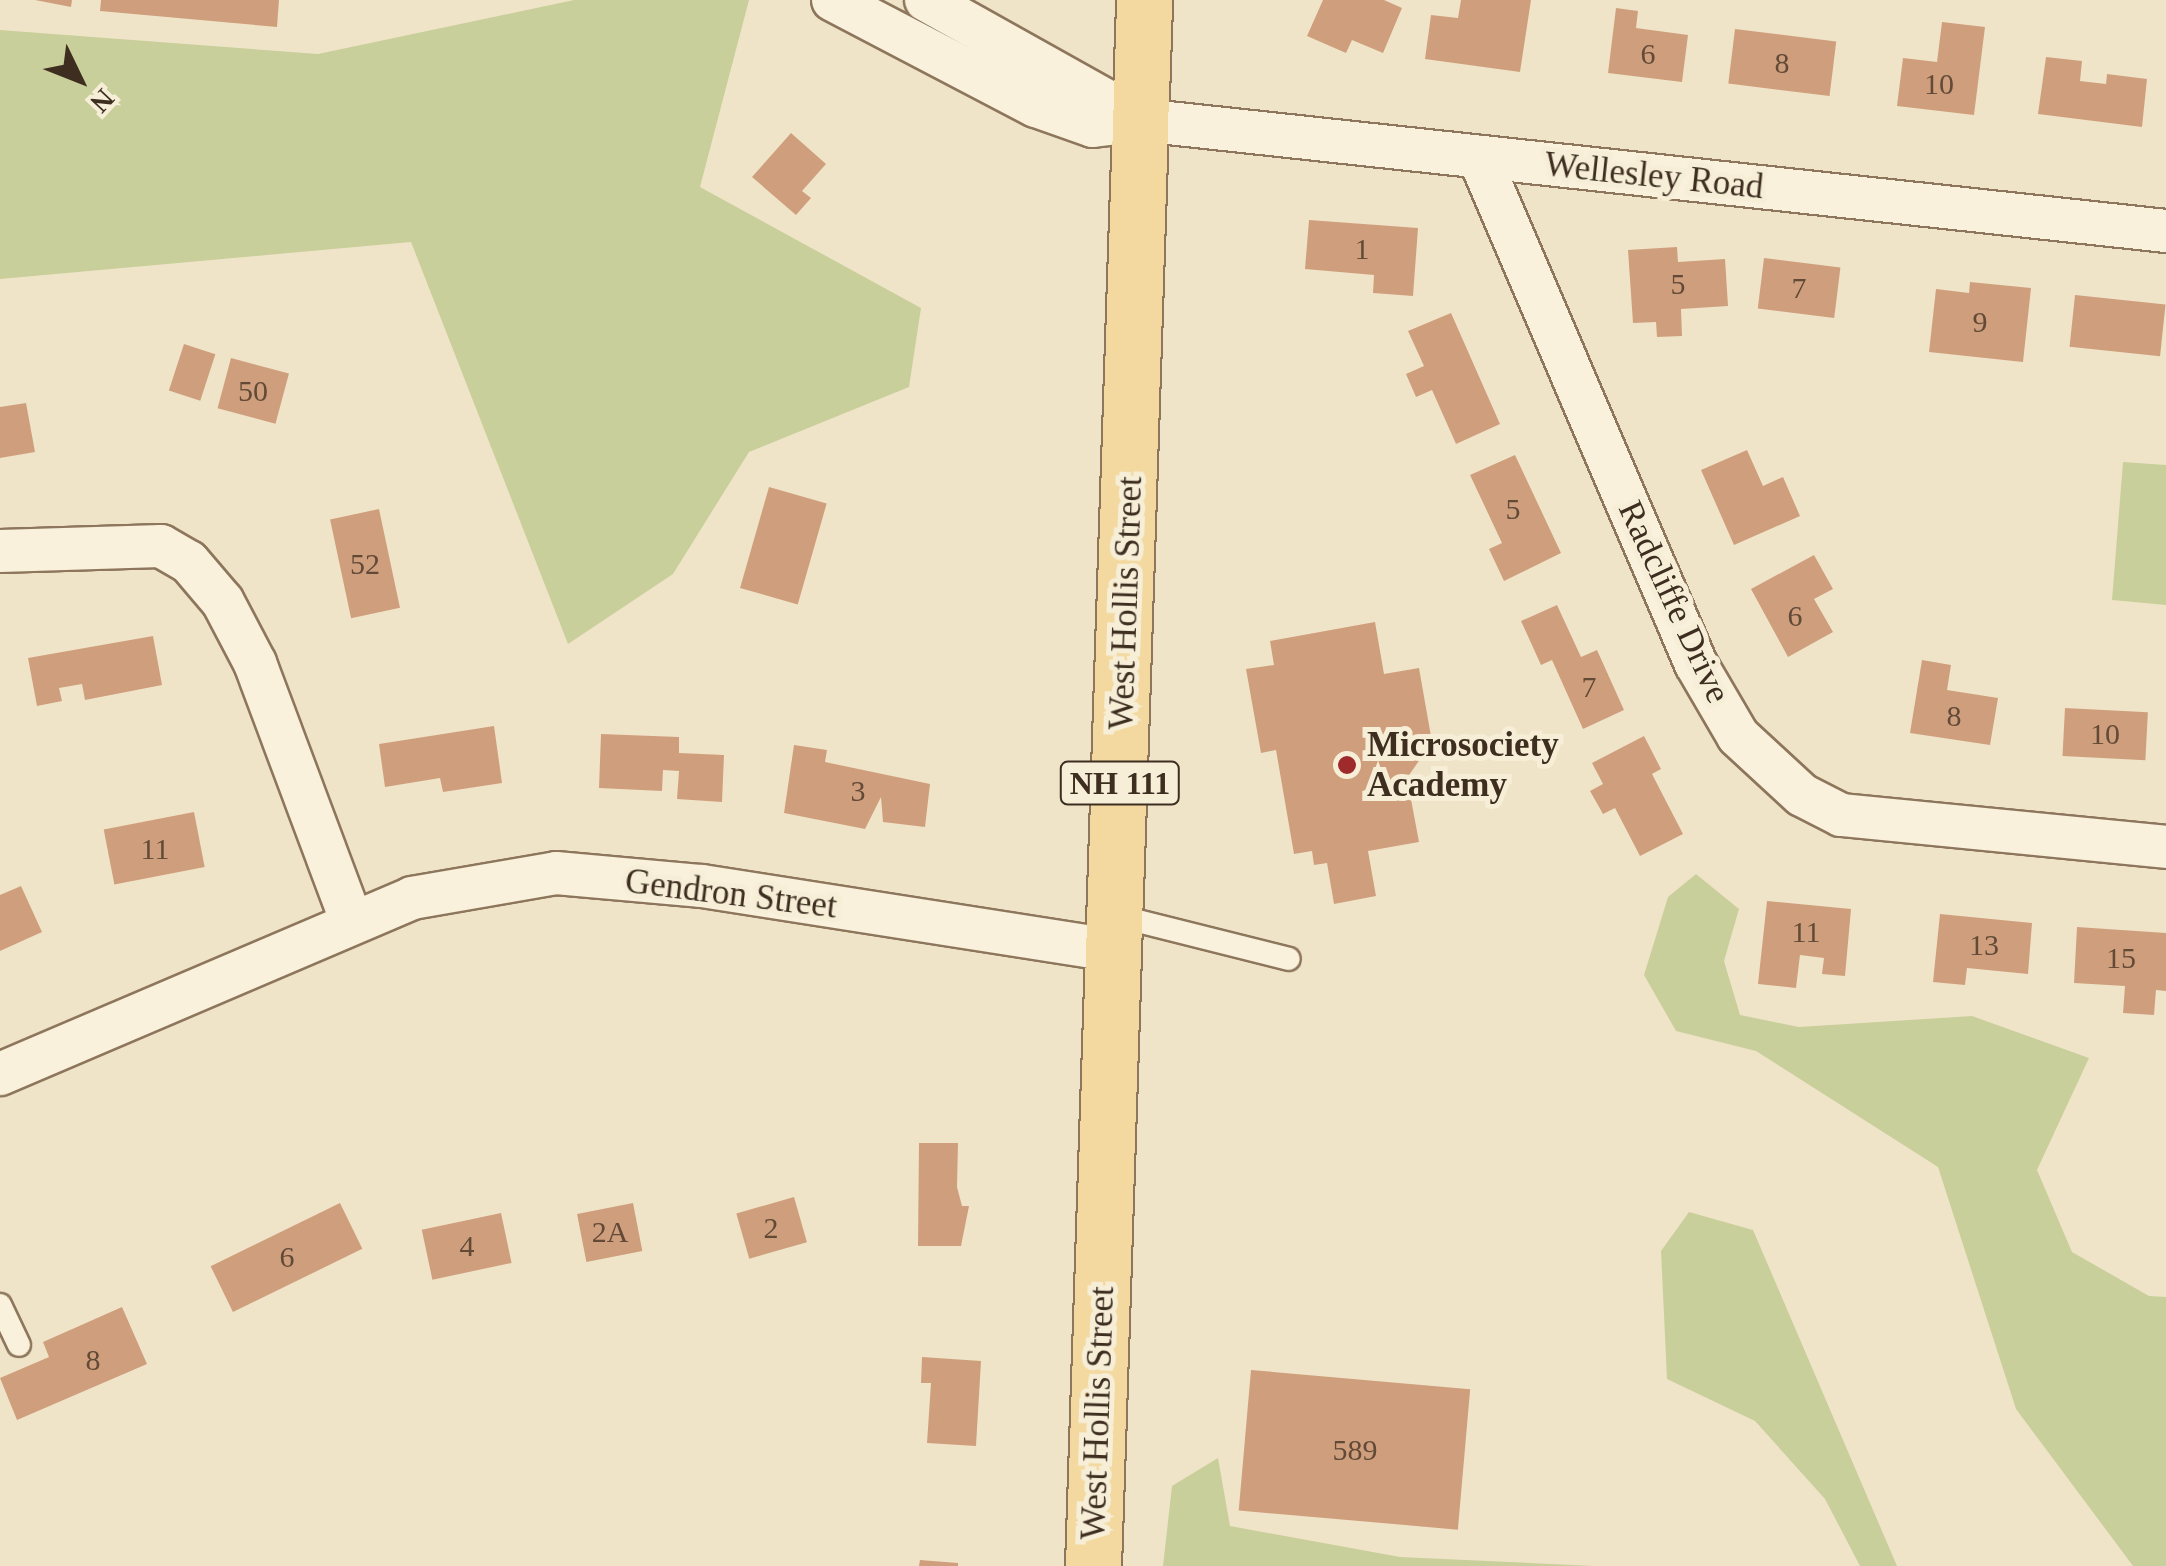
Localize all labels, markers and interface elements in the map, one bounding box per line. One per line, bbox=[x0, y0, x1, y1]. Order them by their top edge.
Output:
north arrow bbox=[30, 30, 130, 130]
house number: 6 bbox=[1640, 36, 1656, 72]
house number: 8 bbox=[1774, 45, 1790, 81]
house number: 10 bbox=[1924, 66, 1954, 102]
text: N bbox=[84, 83, 121, 119]
street label: Wellesley Road bbox=[1543, 144, 1765, 208]
house number: 1 bbox=[1354, 231, 1370, 267]
house number: 5 bbox=[1670, 266, 1686, 302]
house number: 7 bbox=[1792, 270, 1806, 306]
house number: 9 bbox=[1972, 304, 1988, 340]
house number: 50 bbox=[238, 373, 268, 409]
street label: West Hollis Street bbox=[1101, 475, 1151, 731]
house number: 5 bbox=[1506, 491, 1520, 527]
street label: Radcliffe Drive bbox=[1609, 494, 1739, 710]
house number: 52 bbox=[350, 546, 380, 582]
house number: 6 bbox=[1788, 598, 1802, 634]
house number: 7 bbox=[1582, 669, 1596, 705]
house number: 8 bbox=[1946, 698, 1962, 734]
house number: 10 bbox=[2090, 716, 2120, 752]
place label: Microsociety Academy bbox=[1367, 724, 1559, 806]
marker: Microsociety Academy bbox=[1336, 754, 1358, 776]
road number: NH 111 bbox=[1058, 756, 1182, 810]
house number: 3 bbox=[850, 773, 866, 809]
house number: 11 bbox=[141, 831, 169, 867]
street label: Gendron Street bbox=[623, 860, 839, 928]
house number: 11 bbox=[1792, 914, 1820, 950]
house number: 13 bbox=[1969, 927, 1999, 963]
house number: 15 bbox=[2106, 940, 2136, 976]
house number: 2 bbox=[764, 1210, 778, 1246]
house number: 2A bbox=[592, 1214, 628, 1250]
house number: 4 bbox=[460, 1228, 474, 1264]
house number: 6 bbox=[280, 1239, 294, 1275]
street label: West Hollis Street bbox=[1073, 1285, 1123, 1541]
house number: 8 bbox=[86, 1342, 100, 1378]
house number: 589 bbox=[1332, 1432, 1378, 1468]

